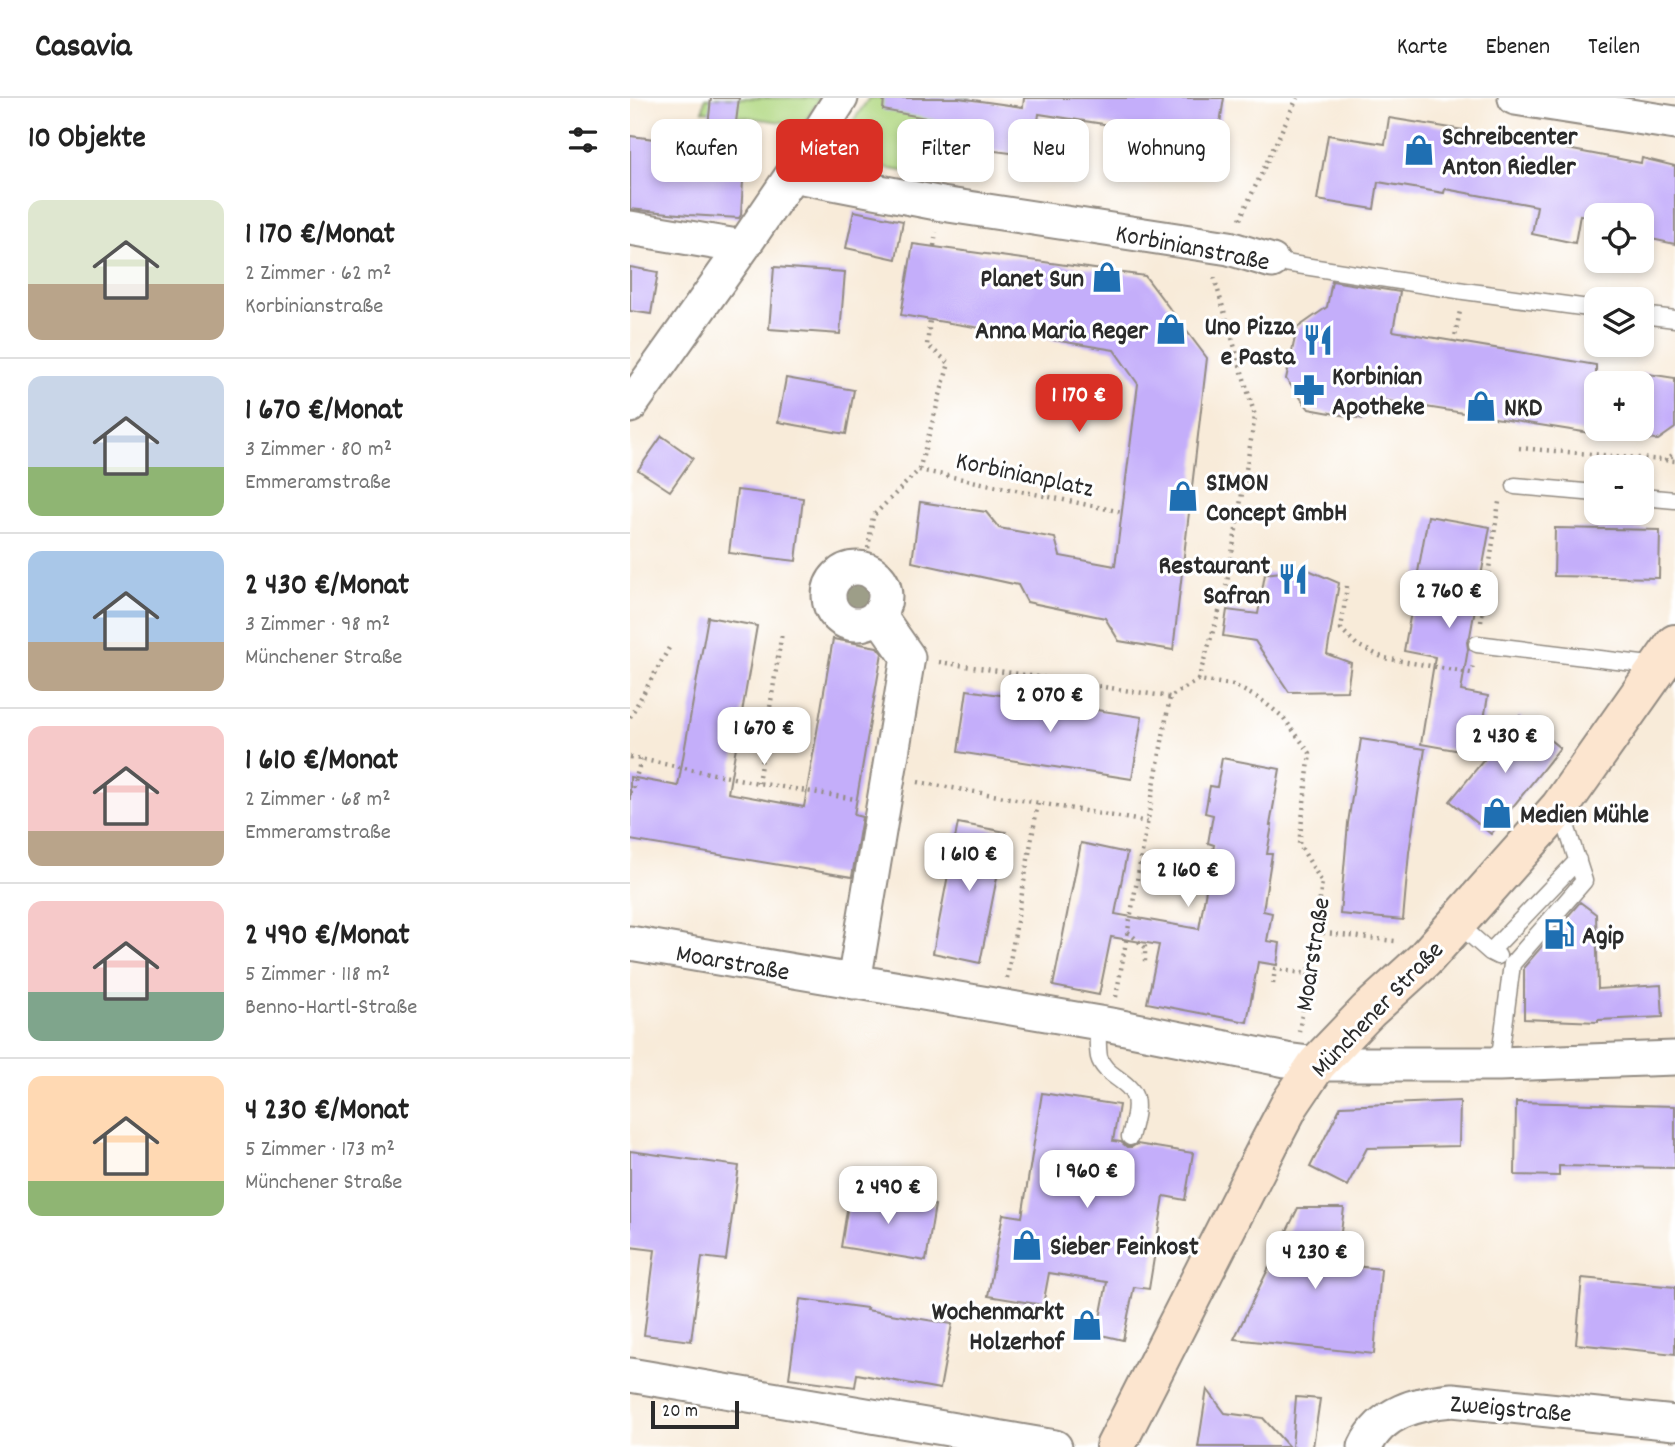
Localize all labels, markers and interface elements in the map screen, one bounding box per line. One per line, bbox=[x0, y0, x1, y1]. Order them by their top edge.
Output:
text: Casavia bbox=[35, 25, 131, 72]
text: Karte bbox=[1397, 31, 1447, 65]
text: Ebenen bbox=[1485, 31, 1550, 65]
text: Teilen bbox=[1588, 31, 1640, 65]
text: 10 Objekte bbox=[28, 119, 146, 162]
chip: Kaufen bbox=[651, 119, 762, 182]
chip: Mieten bbox=[776, 119, 883, 182]
chip: Filter bbox=[897, 119, 994, 182]
chip: Neu bbox=[1008, 119, 1089, 182]
chip: Wohnung bbox=[1103, 119, 1230, 182]
place label: Schreibcenter Anton Riedler bbox=[1442, 120, 1578, 187]
icon: filters bbox=[564, 121, 602, 159]
shop icon: Schreibcenter Anton Riedler bbox=[1402, 133, 1436, 167]
map controls bbox=[1584, 203, 1654, 525]
button: locate bbox=[1584, 203, 1654, 273]
text: 1 170 €/Monat bbox=[245, 215, 395, 258]
street label: Korbinianstraße bbox=[1112, 216, 1273, 283]
icon: home bbox=[84, 228, 168, 312]
text: 2 Zimmer · 62 m² bbox=[245, 258, 392, 291]
shop icon: Planet Sun bbox=[1090, 260, 1124, 294]
place label: Planet Sun bbox=[980, 262, 1084, 299]
button: layers bbox=[1584, 287, 1654, 357]
text: Korbinianstraße bbox=[245, 291, 383, 324]
place label: Uno Pizza e Pasta bbox=[1204, 310, 1296, 377]
shop icon: Anna Maria Reger bbox=[1154, 312, 1188, 346]
place label: Anna Maria Reger bbox=[975, 314, 1148, 351]
restaurant icon: Uno Pizza e Pasta bbox=[1301, 323, 1335, 357]
place label: Korbinian Apotheke bbox=[1332, 360, 1425, 427]
button: + bbox=[1584, 371, 1654, 441]
pharmacy icon: Korbinian Apotheke bbox=[1292, 373, 1326, 407]
pin: 1 170 € bbox=[1014, 374, 1144, 434]
text: 1 170 € bbox=[1052, 380, 1106, 413]
shop icon: NKD bbox=[1464, 389, 1498, 423]
text: 1 670 €/Monat bbox=[245, 391, 403, 434]
place label: NKD bbox=[1504, 391, 1543, 428]
icon: home bbox=[84, 404, 168, 488]
text: 3 Zimmer · 80 m² bbox=[245, 434, 392, 467]
street label: Korbinianplatz bbox=[952, 444, 1097, 509]
button: − bbox=[1584, 455, 1654, 525]
place label: SIMON Concept GmbH bbox=[1206, 466, 1347, 533]
text: Emmeramstraße bbox=[245, 467, 391, 500]
shop icon: SIMON Concept GmbH bbox=[1166, 479, 1200, 513]
place label: Restaurant Safran bbox=[1159, 549, 1270, 616]
restaurant icon: Restaurant Safran bbox=[1276, 562, 1310, 596]
text: 2 430 €/Monat bbox=[245, 566, 409, 609]
pin: 2 760 € bbox=[1384, 570, 1514, 630]
text: 2 760 € bbox=[1416, 576, 1482, 609]
icon: home bbox=[84, 579, 168, 663]
text: 3 Zimmer · 98 m² bbox=[245, 609, 390, 642]
text: Münchener Straße bbox=[245, 642, 402, 675]
pin: 2 070 € bbox=[985, 674, 1115, 734]
text: 2 070 € bbox=[1016, 680, 1084, 713]
pin: 1 670 € bbox=[699, 708, 829, 767]
text: 1 670 € bbox=[733, 713, 795, 746]
pin: 2 430 € bbox=[1440, 716, 1570, 775]
text: 2 430 € bbox=[1472, 721, 1538, 754]
text: 1 610 €/Monat bbox=[245, 741, 398, 784]
icon: home bbox=[84, 754, 168, 838]
text: 2 Zimmer · 68 m² bbox=[245, 784, 391, 817]
shop icon: Medien Mühle bbox=[1480, 796, 1514, 830]
place label: Medien Mühle bbox=[1520, 798, 1649, 835]
text: Emmeramstraße bbox=[245, 817, 391, 850]
pin: 1 610 € bbox=[904, 834, 1034, 893]
text: 1 610 € bbox=[940, 839, 998, 872]
pin: 2 160 € bbox=[1123, 850, 1253, 909]
text: 2 160 € bbox=[1157, 855, 1219, 888]
street label: Moarstraße bbox=[1287, 895, 1342, 1014]
text: 2 490 €/Monat bbox=[245, 916, 410, 959]
fuel station icon: Agip bbox=[1542, 917, 1576, 951]
place label: Agip bbox=[1582, 919, 1624, 956]
icon: home bbox=[84, 929, 168, 1013]
street label: Münchener Straße bbox=[1303, 934, 1454, 1087]
street label: Moarstraße bbox=[673, 936, 792, 993]
text: 5 Zimmer · 118 m² bbox=[245, 959, 390, 992]
text: Benno-Hartl-Straße bbox=[245, 992, 417, 1025]
text: 4 230 €/Monat bbox=[245, 1091, 409, 1134]
icon: home bbox=[84, 1104, 168, 1188]
text: 5 Zimmer · 173 m² bbox=[245, 1134, 395, 1167]
pin: 1 960 € bbox=[1022, 1150, 1152, 1210]
text: 1 960 € bbox=[1056, 1156, 1118, 1189]
pin: 2 490 € bbox=[823, 1166, 953, 1226]
text: Münchener Straße bbox=[245, 1167, 402, 1200]
text: 2 490 € bbox=[855, 1172, 921, 1205]
shop icon: Sieber Feinkost bbox=[1010, 1228, 1044, 1262]
place label: Sieber Feinkost bbox=[1050, 1230, 1199, 1267]
pin: 4 230 € bbox=[1250, 1232, 1380, 1291]
text: 4 230 € bbox=[1282, 1237, 1348, 1270]
place label: Wochenmarkt Holzerhof bbox=[932, 1295, 1066, 1362]
shop icon: Wochenmarkt Holzerhof bbox=[1070, 1308, 1104, 1342]
street label: Zweigstraße bbox=[1448, 1387, 1573, 1434]
scale bar bbox=[651, 1398, 738, 1430]
text: 20 m bbox=[662, 1399, 698, 1426]

